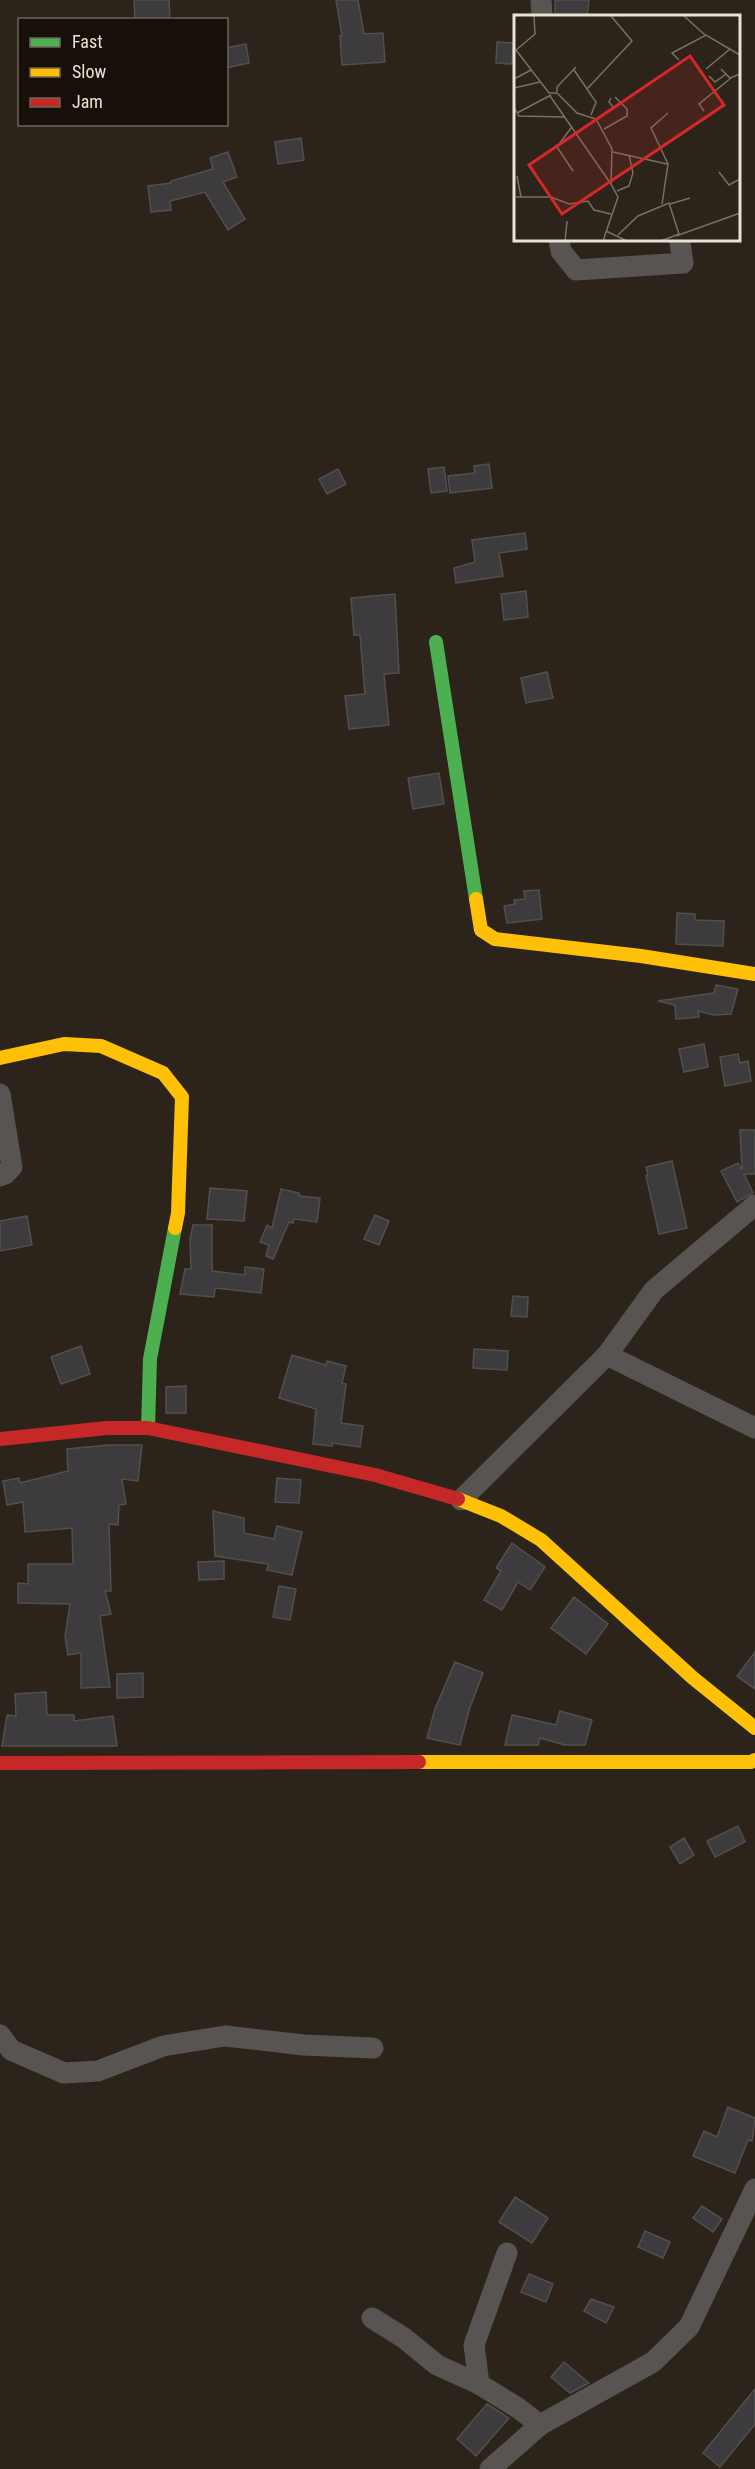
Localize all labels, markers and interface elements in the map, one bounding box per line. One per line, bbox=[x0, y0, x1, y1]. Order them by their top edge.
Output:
inset map bbox=[514, 15, 740, 242]
legend bbox=[18, 18, 228, 126]
text: Fast bbox=[72, 31, 103, 52]
text: Slow bbox=[72, 61, 107, 82]
text: Jam bbox=[72, 91, 103, 112]

